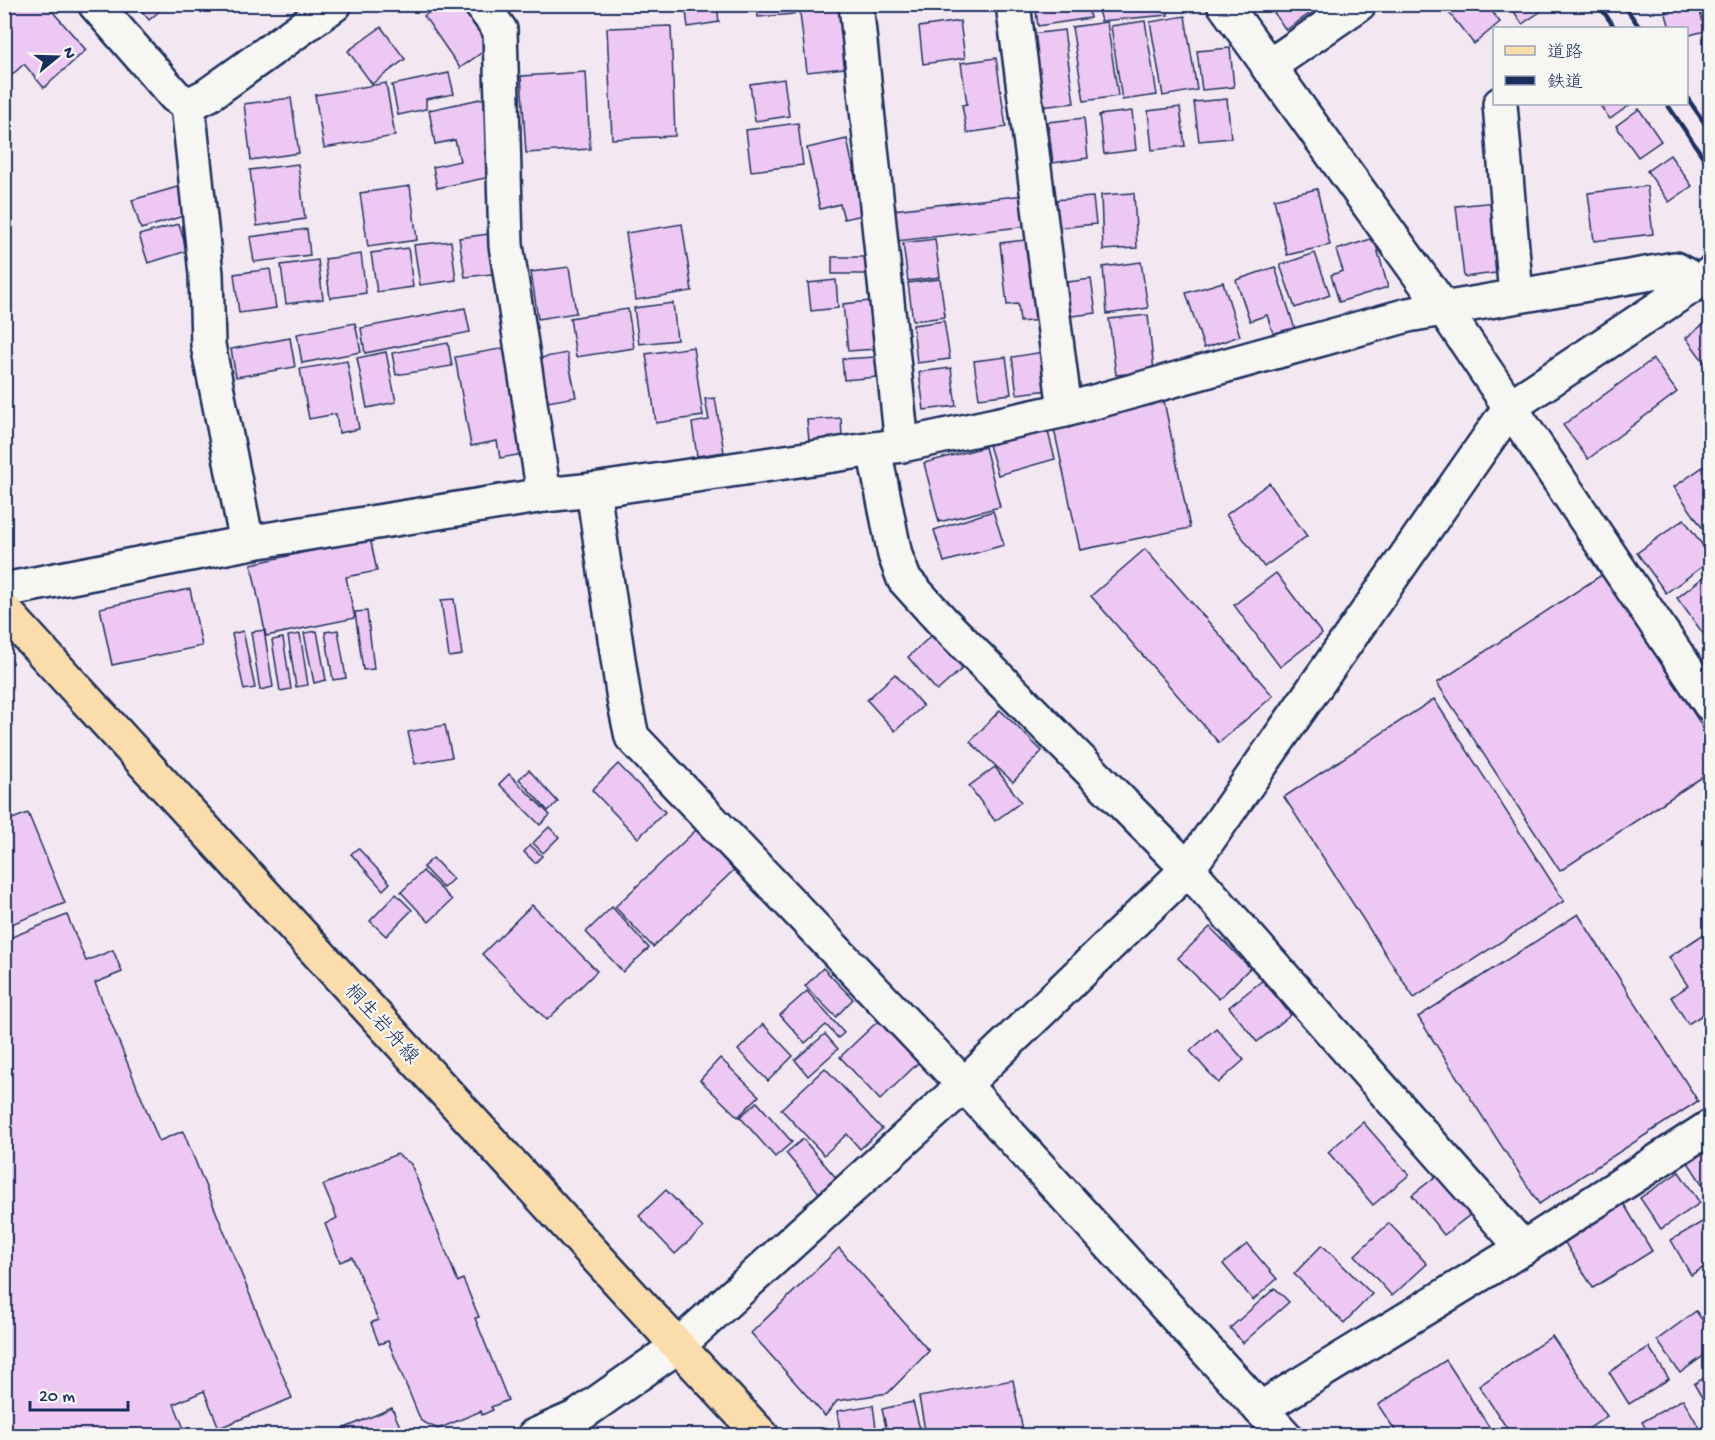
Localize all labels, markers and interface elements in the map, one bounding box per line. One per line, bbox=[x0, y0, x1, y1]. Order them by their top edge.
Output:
north arrow bbox=[27, 27, 87, 87]
legend bbox=[1493, 27, 1688, 105]
text: 道路 bbox=[1547, 42, 1583, 64]
text: N bbox=[57, 45, 79, 62]
text: 鉄道 bbox=[1547, 72, 1583, 94]
street label: 桐生岩舟線 bbox=[338, 979, 424, 1070]
scale bar bbox=[30, 1374, 128, 1412]
text: 20 m bbox=[39, 1387, 75, 1408]

